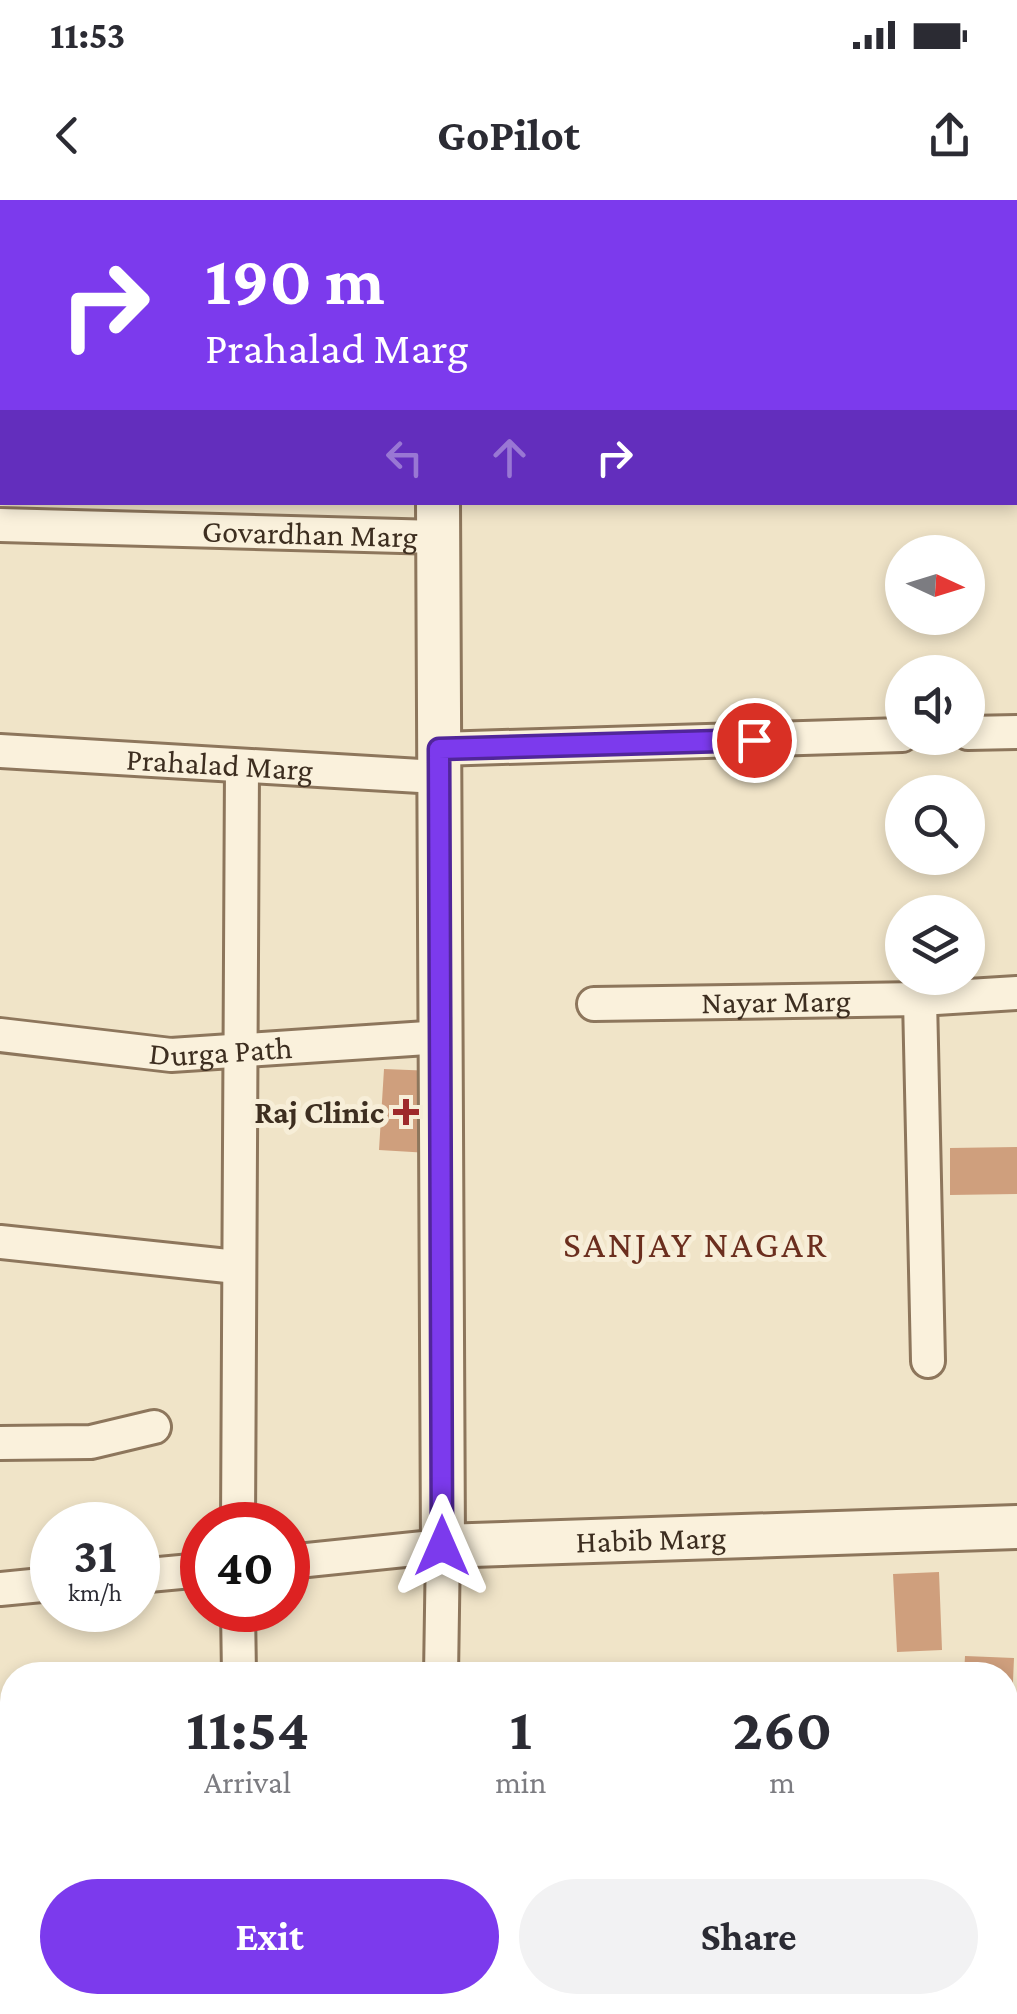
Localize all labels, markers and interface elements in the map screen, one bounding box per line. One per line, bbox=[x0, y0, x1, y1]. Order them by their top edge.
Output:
text: 11:53 bbox=[50, 14, 125, 56]
icon: back bbox=[40, 108, 95, 163]
icon: share bbox=[922, 108, 977, 163]
text: GoPilot bbox=[437, 110, 580, 160]
icon: right bbox=[40, 240, 170, 370]
text: 190 m bbox=[205, 241, 385, 319]
text: Prahalad Marg bbox=[205, 323, 468, 373]
icon: left bbox=[377, 430, 432, 485]
icon: ahead bbox=[482, 430, 537, 485]
icon: right bbox=[587, 430, 642, 485]
street label: Govardhan Marg bbox=[202, 513, 418, 554]
north arrow bbox=[885, 535, 985, 635]
map controls bbox=[885, 535, 985, 995]
button: sound bbox=[885, 655, 985, 755]
pin bbox=[712, 698, 797, 783]
icon: arrive bbox=[727, 713, 782, 768]
street label: Prahalad Marg bbox=[125, 741, 314, 788]
button: search bbox=[885, 775, 985, 875]
button: layers bbox=[885, 895, 985, 995]
street label: Nayar Marg bbox=[701, 982, 851, 1020]
street label: Durga Path bbox=[147, 1029, 293, 1073]
place label: Raj Clinic bbox=[254, 1094, 384, 1130]
marker: Raj Clinic bbox=[393, 1099, 419, 1125]
district label: SANJAY NAGAR bbox=[563, 1223, 829, 1265]
position arrow bbox=[390, 1494, 494, 1598]
speed limit sign: 40 bbox=[180, 1502, 310, 1632]
street label: Habib Marg bbox=[575, 1519, 727, 1560]
text: 31 bbox=[73, 1527, 117, 1583]
text: km/h bbox=[68, 1579, 122, 1606]
text: 11:54 bbox=[186, 1695, 309, 1762]
text: 1 bbox=[510, 1695, 532, 1762]
text: 260 bbox=[732, 1695, 832, 1762]
text: Arrival bbox=[204, 1764, 291, 1800]
text: min bbox=[495, 1764, 546, 1800]
text: m bbox=[769, 1764, 795, 1800]
button: Exit bbox=[40, 1879, 499, 1994]
button: Share bbox=[519, 1879, 978, 1994]

